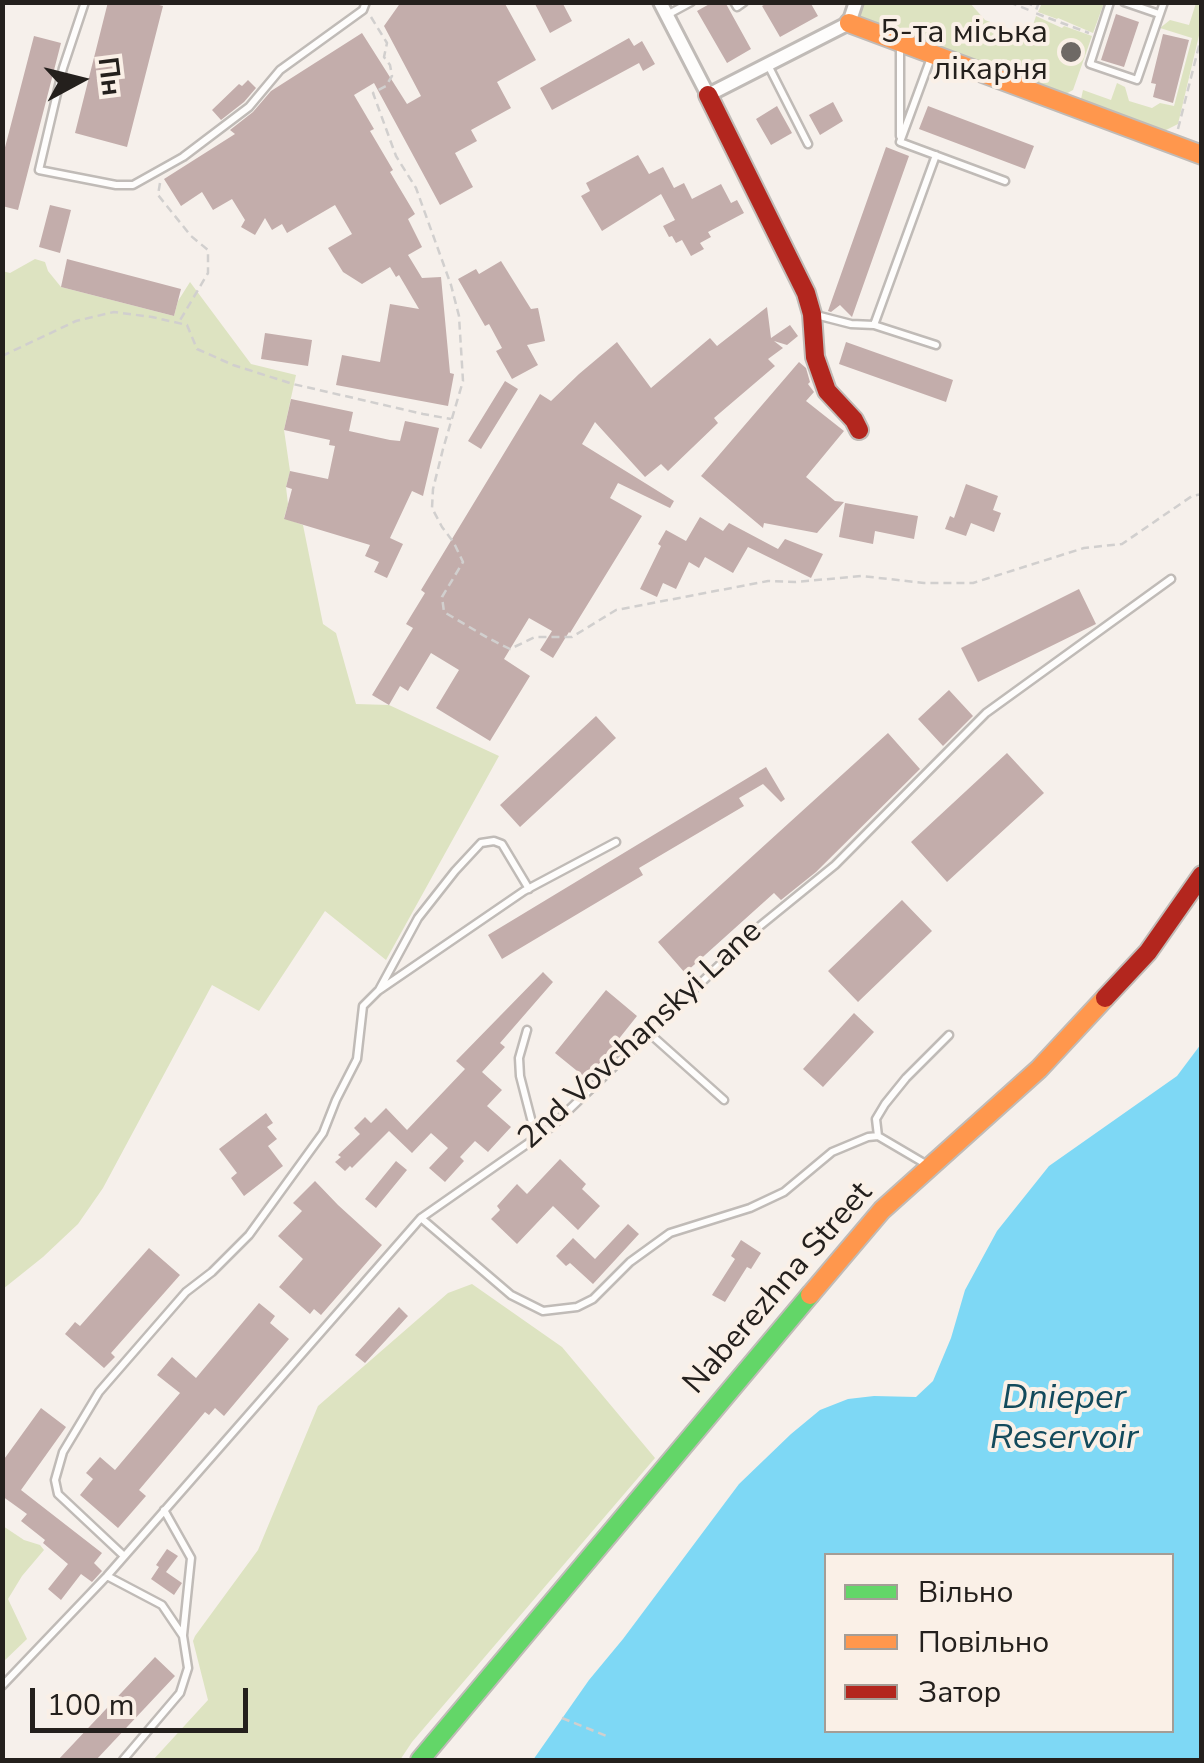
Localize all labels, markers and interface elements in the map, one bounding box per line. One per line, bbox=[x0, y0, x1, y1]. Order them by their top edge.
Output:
place label: 5-та міська лікарня bbox=[880, 15, 1048, 90]
north arrow bbox=[30, 30, 130, 130]
marker: 5-та міська лікарня bbox=[1058, 39, 1084, 65]
text: Пн bbox=[89, 55, 131, 98]
street label: 2nd Vovchanskyi Lane bbox=[511, 913, 771, 1159]
street label: Naberezhna Street bbox=[677, 1175, 881, 1403]
water label: Dnieper Reservoir bbox=[990, 1379, 1138, 1461]
legend bbox=[824, 1553, 1174, 1733]
text: Вільно bbox=[918, 1572, 1013, 1613]
text: Повільно bbox=[918, 1622, 1049, 1663]
scale bar bbox=[35, 1668, 252, 1730]
text: Затор bbox=[918, 1672, 1001, 1713]
text: 100 m bbox=[47, 1685, 134, 1726]

